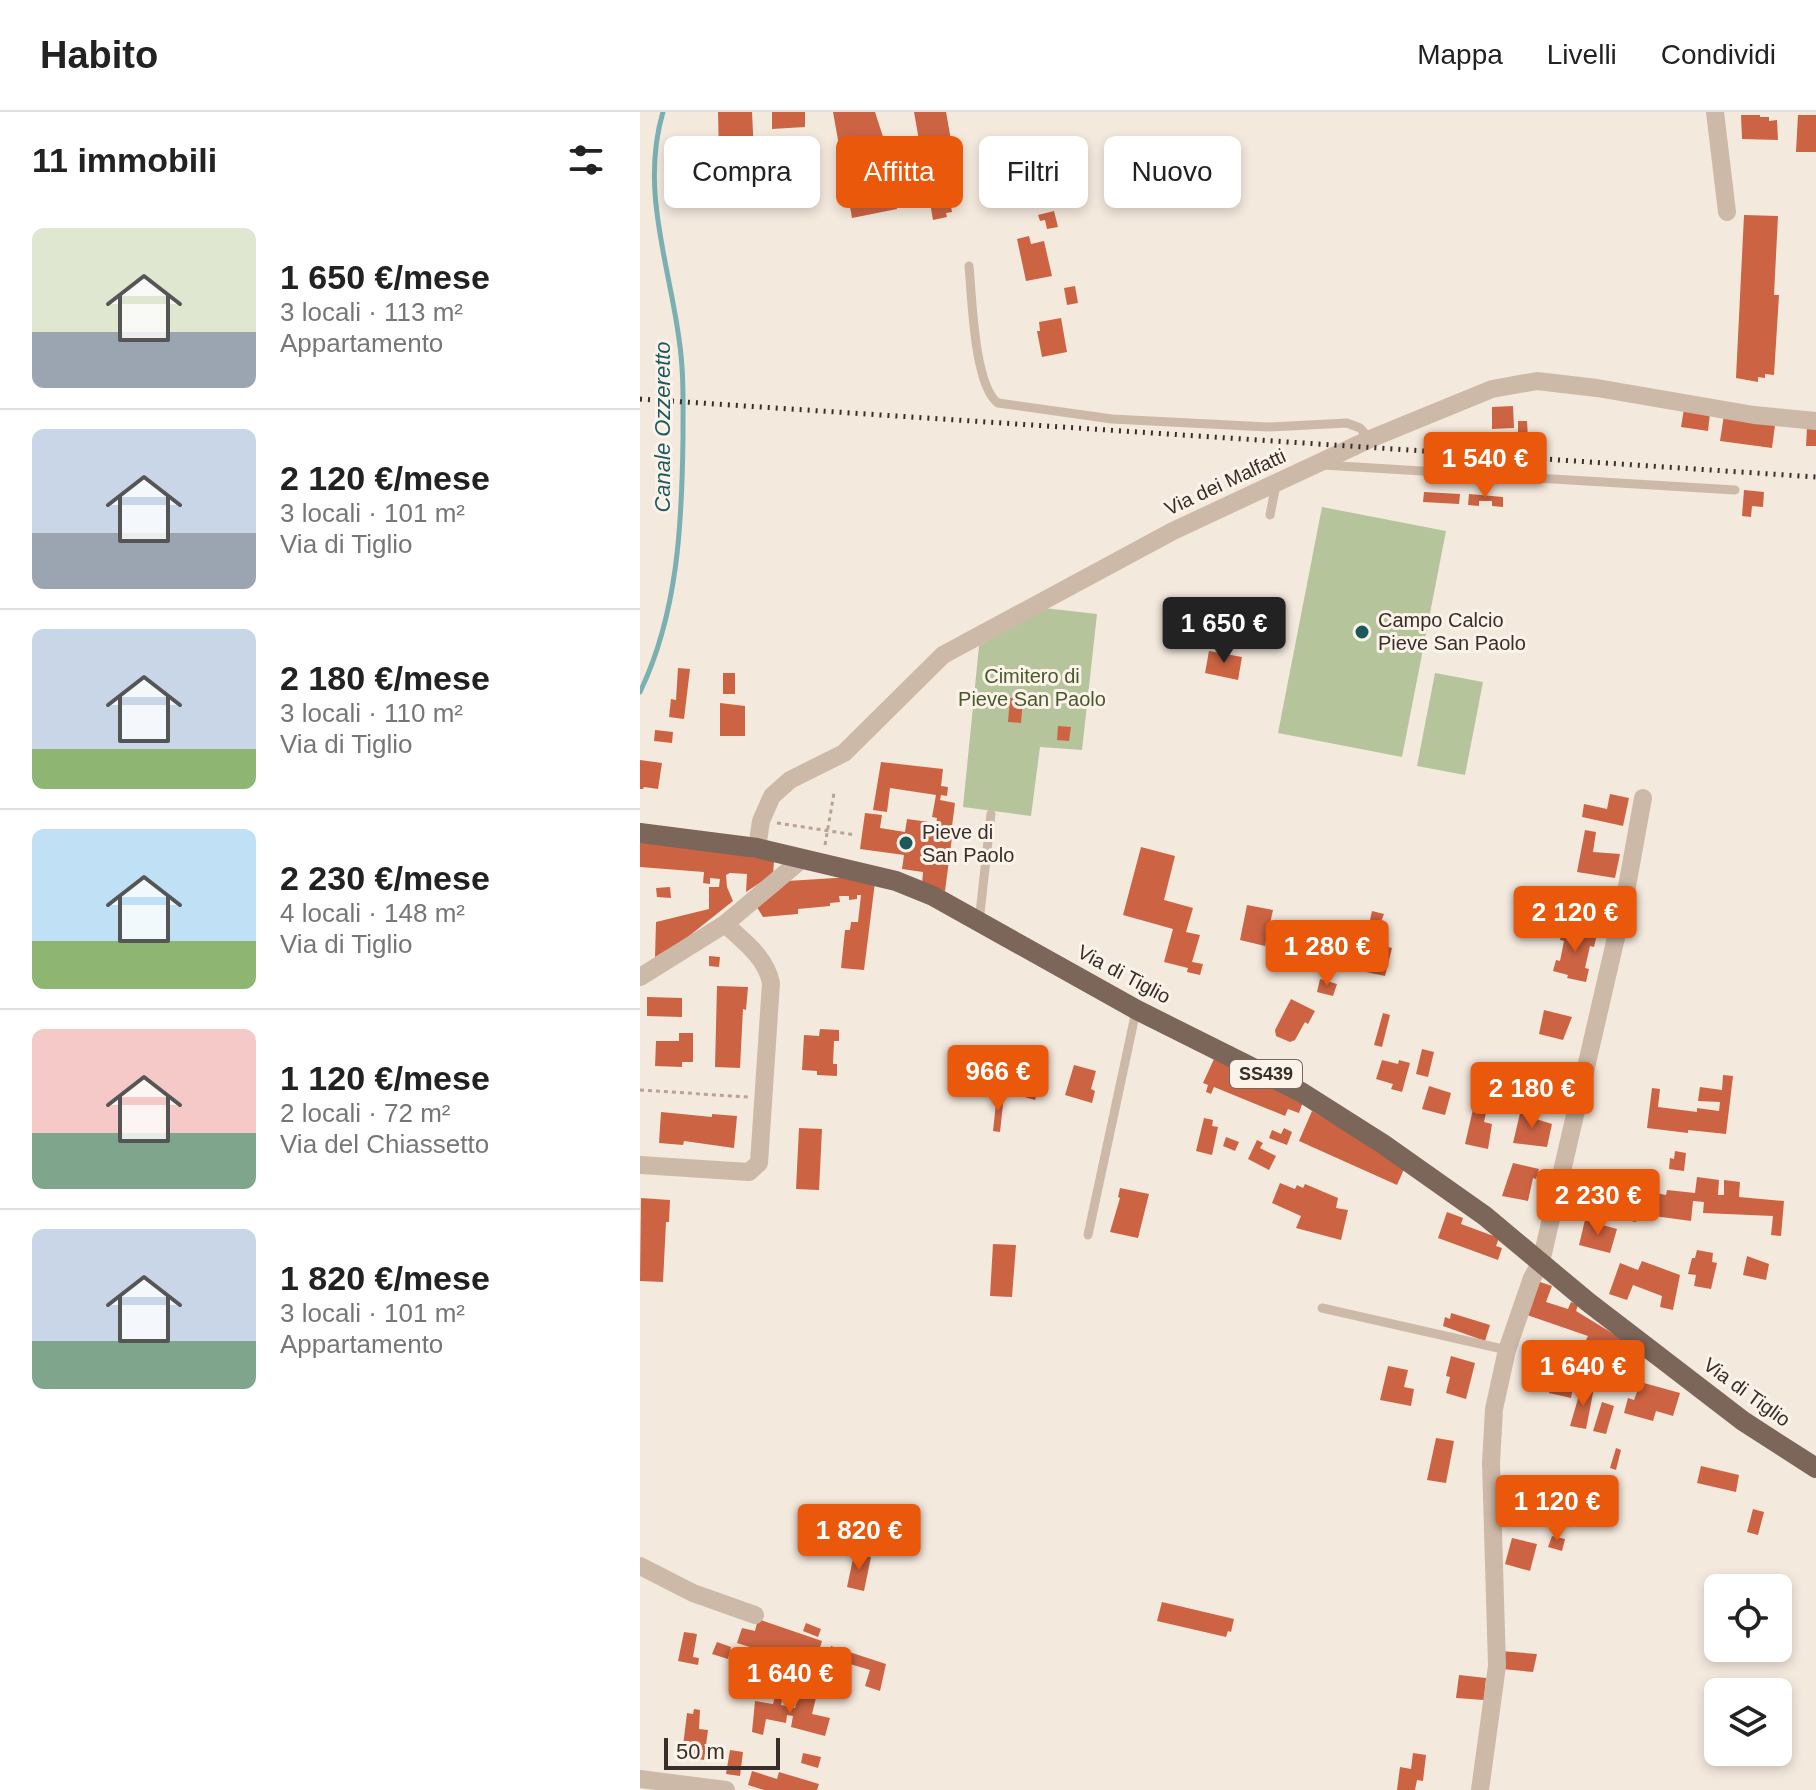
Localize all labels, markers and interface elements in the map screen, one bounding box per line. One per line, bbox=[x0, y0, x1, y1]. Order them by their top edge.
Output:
text: Habito bbox=[40, 34, 158, 76]
text: Mappa bbox=[1417, 39, 1503, 70]
text: Livelli bbox=[1547, 39, 1617, 70]
text: Condividi bbox=[1661, 39, 1776, 70]
chip: Compra bbox=[664, 136, 820, 208]
chip: Affitta bbox=[836, 136, 963, 208]
chip: Filtri bbox=[979, 136, 1088, 208]
chip: Nuovo bbox=[1104, 136, 1241, 208]
icon: filters bbox=[564, 138, 608, 182]
text: 11 immobili bbox=[32, 141, 217, 179]
text: 1 650 €/mese bbox=[280, 258, 490, 296]
icon: home bbox=[96, 260, 192, 356]
text: 3 locali · 113 m² bbox=[280, 297, 463, 327]
text: Appartamento bbox=[280, 328, 443, 358]
water label: Canale Ozzeretto bbox=[650, 341, 675, 513]
pin: 1 540 € bbox=[1411, 432, 1559, 500]
text: 1 540 € bbox=[1442, 443, 1528, 473]
street label: Via dei Malfatti bbox=[1161, 444, 1289, 520]
text: 2 120 €/mese bbox=[280, 459, 490, 497]
icon: home bbox=[96, 461, 192, 557]
text: 3 locali · 101 m² bbox=[280, 498, 465, 528]
text: Via di Tiglio bbox=[280, 529, 413, 559]
pin: 1 650 € bbox=[1150, 597, 1298, 665]
text: 1 650 € bbox=[1181, 608, 1267, 638]
place label: Campo Calcio Pieve San Paolo bbox=[1378, 609, 1526, 654]
marker: Campo Calcio Pieve San Paolo bbox=[1353, 623, 1371, 641]
text: 2 180 €/mese bbox=[280, 659, 490, 697]
icon: home bbox=[96, 661, 192, 757]
park label: Cimitero di Pieve San Paolo bbox=[958, 665, 1106, 710]
text: 3 locali · 110 m² bbox=[280, 698, 463, 728]
text: Via di Tiglio bbox=[280, 729, 413, 759]
place label: Pieve di San Paolo bbox=[922, 821, 1014, 866]
marker: Pieve di San Paolo bbox=[897, 834, 915, 852]
text: 2 230 €/mese bbox=[280, 859, 490, 897]
icon: home bbox=[96, 861, 192, 957]
pin: 2 120 € bbox=[1501, 886, 1649, 954]
text: 2 120 € bbox=[1532, 897, 1618, 927]
text: 4 locali · 148 m² bbox=[280, 898, 465, 928]
pin: 1 280 € bbox=[1253, 920, 1401, 988]
text: Via di Tiglio bbox=[280, 929, 413, 959]
text: 1 280 € bbox=[1284, 931, 1370, 961]
street label: Via di Tiglio bbox=[1074, 940, 1174, 1008]
pin: 966 € bbox=[942, 1045, 1054, 1113]
text: 966 € bbox=[965, 1056, 1031, 1086]
text: 1 120 €/mese bbox=[280, 1059, 490, 1097]
road number: SS439 bbox=[1230, 1060, 1302, 1088]
icon: home bbox=[96, 1061, 192, 1157]
pin: 2 180 € bbox=[1458, 1062, 1606, 1130]
text: 2 180 € bbox=[1489, 1073, 1575, 1103]
text: 2 locali · 72 m² bbox=[280, 1098, 451, 1128]
text: Via del Chiassetto bbox=[280, 1129, 489, 1159]
pin: 2 230 € bbox=[1524, 1169, 1672, 1237]
text: 2 230 € bbox=[1555, 1180, 1641, 1210]
text: 1 820 €/mese bbox=[280, 1259, 490, 1297]
icon: home bbox=[96, 1261, 192, 1357]
text: 3 locali · 101 m² bbox=[280, 1298, 465, 1328]
text: Appartamento bbox=[280, 1329, 443, 1359]
pin: 1 640 € bbox=[1509, 1340, 1657, 1408]
text: 1 640 € bbox=[1540, 1351, 1626, 1381]
street label: Via di Tiglio bbox=[1699, 1353, 1795, 1431]
pin: 1 120 € bbox=[1483, 1475, 1631, 1543]
text: 1 120 € bbox=[1514, 1486, 1600, 1516]
pin: 1 820 € bbox=[785, 1504, 933, 1572]
text: 1 820 € bbox=[816, 1515, 902, 1545]
map controls bbox=[1704, 1574, 1792, 1766]
button: locate bbox=[1704, 1574, 1792, 1662]
pin: 1 640 € bbox=[716, 1647, 864, 1715]
text: 1 640 € bbox=[747, 1658, 833, 1688]
button: layers bbox=[1704, 1678, 1792, 1766]
scale bar bbox=[664, 1734, 780, 1770]
text: 50 m bbox=[676, 1739, 725, 1764]

